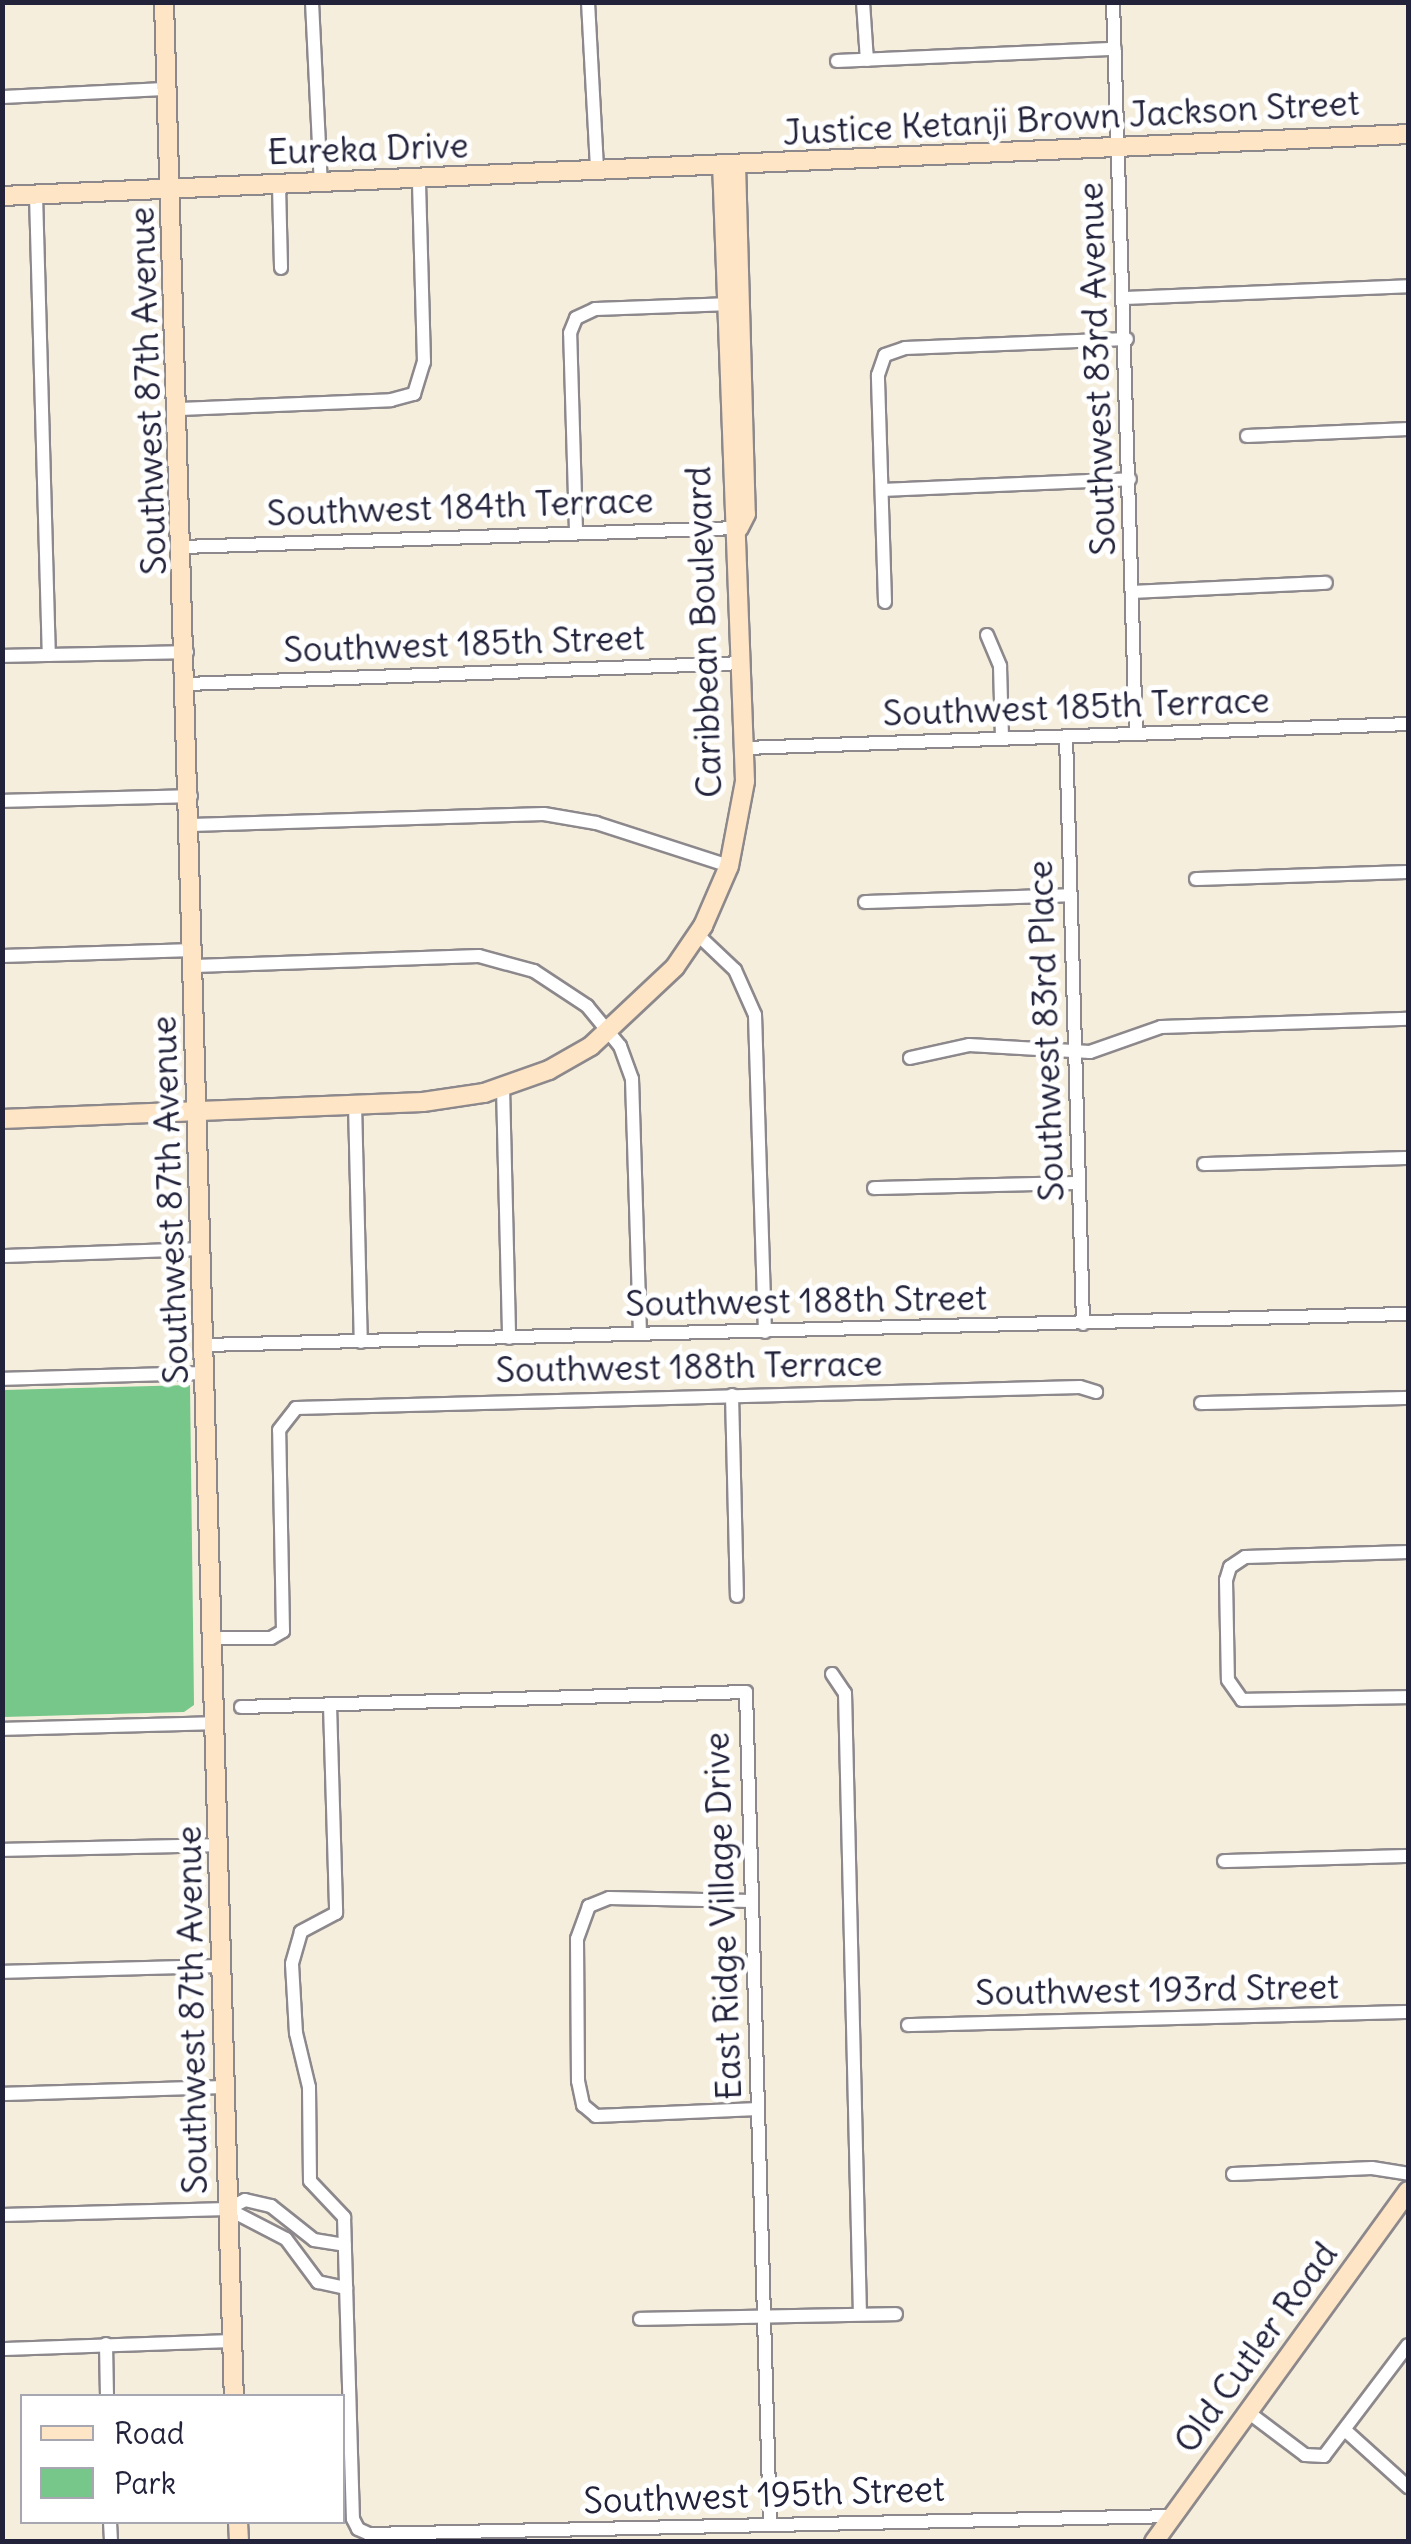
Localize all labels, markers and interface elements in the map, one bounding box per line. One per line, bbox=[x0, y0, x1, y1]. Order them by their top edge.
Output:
street label: Justice Ketanji Brown Jackson Street bbox=[782, 81, 1360, 153]
street label: Eureka Drive bbox=[267, 124, 469, 172]
street label: Southwest 83rd Avenue bbox=[1068, 181, 1124, 557]
street label: Southwest 87th Avenue bbox=[120, 206, 174, 576]
street label: Caribbean Boulevard bbox=[676, 465, 730, 799]
street label: Southwest 184th Terrace bbox=[266, 478, 654, 534]
street label: Southwest 185th Street bbox=[283, 616, 645, 670]
street label: Southwest 185th Terrace bbox=[882, 678, 1270, 734]
street label: Southwest 83rd Place bbox=[1018, 860, 1072, 1202]
street label: Southwest 87th Avenue bbox=[142, 1015, 196, 1385]
street label: Southwest 188th Street bbox=[625, 1276, 987, 1324]
street label: Southwest 188th Terrace bbox=[495, 1342, 883, 1390]
street label: East Ridge Village Drive bbox=[695, 1731, 749, 2101]
street label: Southwest 87th Avenue bbox=[167, 1825, 215, 2195]
street label: Southwest 193rd Street bbox=[975, 1965, 1339, 2013]
street label: Old Cutler Road bbox=[1165, 2234, 1345, 2460]
legend bbox=[20, 2394, 345, 2524]
text: Road bbox=[114, 2414, 184, 2452]
text: Park bbox=[114, 2464, 176, 2502]
street label: Southwest 195th Street bbox=[583, 2467, 945, 2521]

